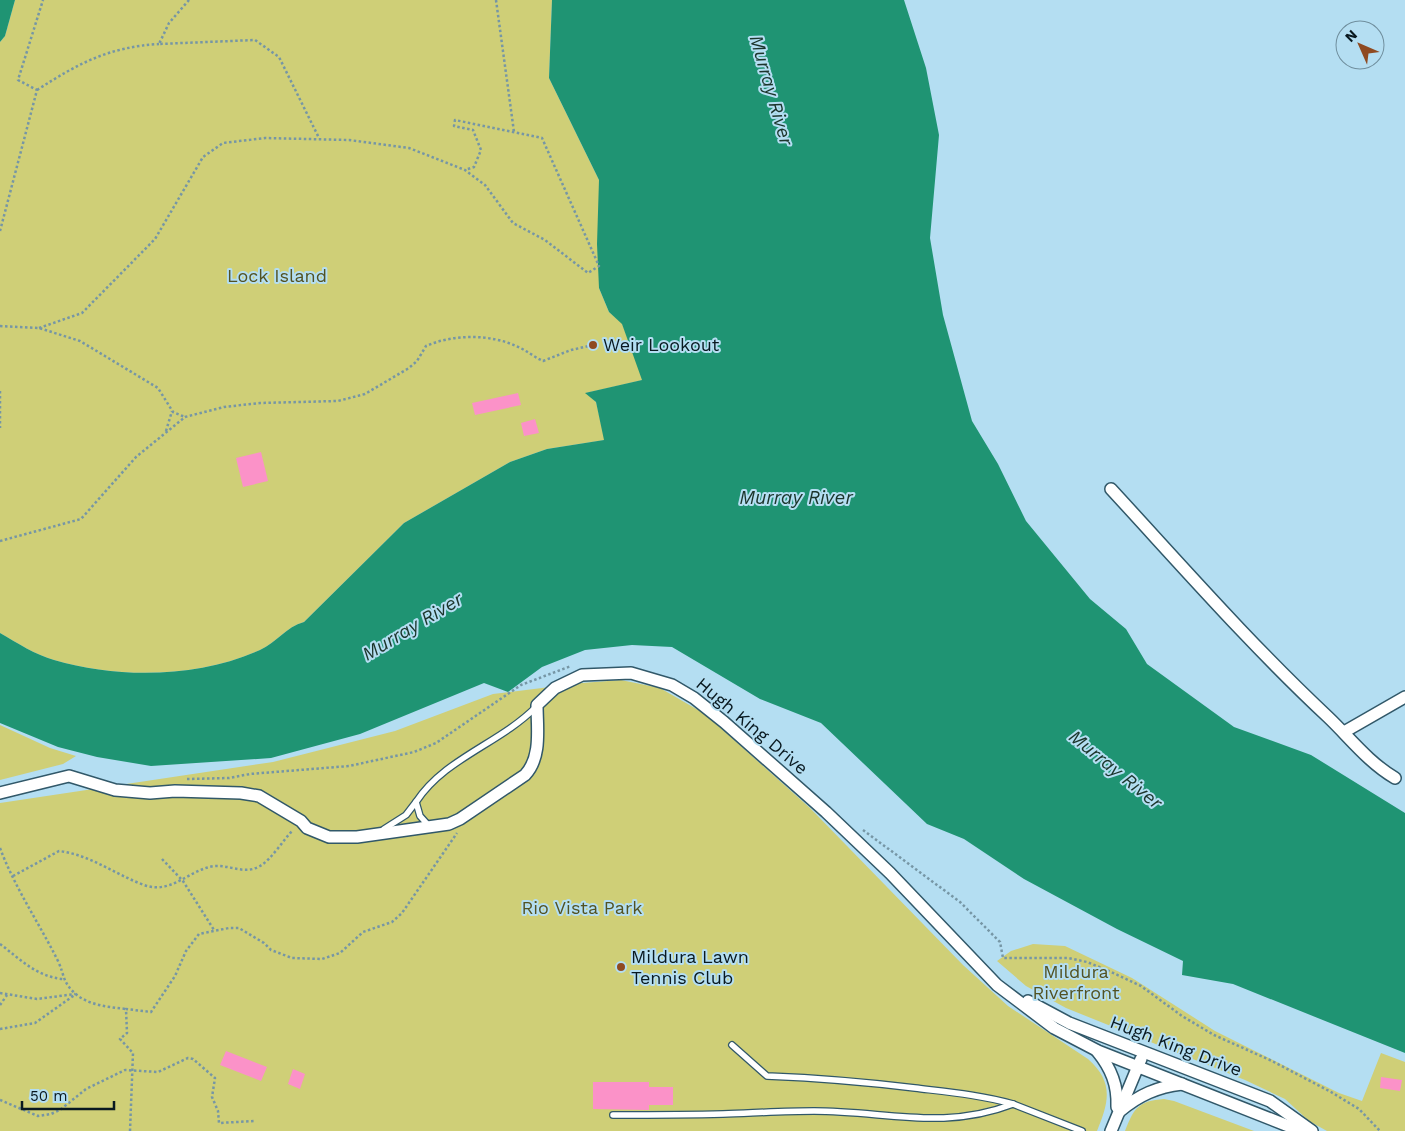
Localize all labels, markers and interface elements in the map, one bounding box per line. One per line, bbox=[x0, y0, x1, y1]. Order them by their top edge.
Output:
north arrow bbox=[1335, 20, 1385, 70]
text: N bbox=[1341, 26, 1360, 45]
water label: Murray River bbox=[745, 32, 798, 149]
park label: Lock Island bbox=[227, 265, 327, 286]
place label: Weir Lookout bbox=[603, 334, 720, 355]
marker: Weir Lookout bbox=[587, 339, 599, 351]
water label: Murray River bbox=[739, 486, 853, 509]
water label: Murray River bbox=[358, 587, 467, 666]
street label: Hugh King Drive bbox=[692, 673, 812, 778]
water label: Murray River bbox=[1064, 725, 1168, 814]
park label: Rio Vista Park bbox=[521, 897, 643, 918]
place label: Mildura Lawn Tennis Club bbox=[631, 946, 749, 988]
marker: Mildura Lawn Tennis Club bbox=[615, 961, 627, 973]
park label: Mildura Riverfront bbox=[1032, 961, 1120, 1003]
street label: Hugh King Drive bbox=[1107, 1011, 1245, 1080]
scale bar bbox=[22, 1078, 115, 1110]
text: 50 m bbox=[30, 1087, 67, 1105]

